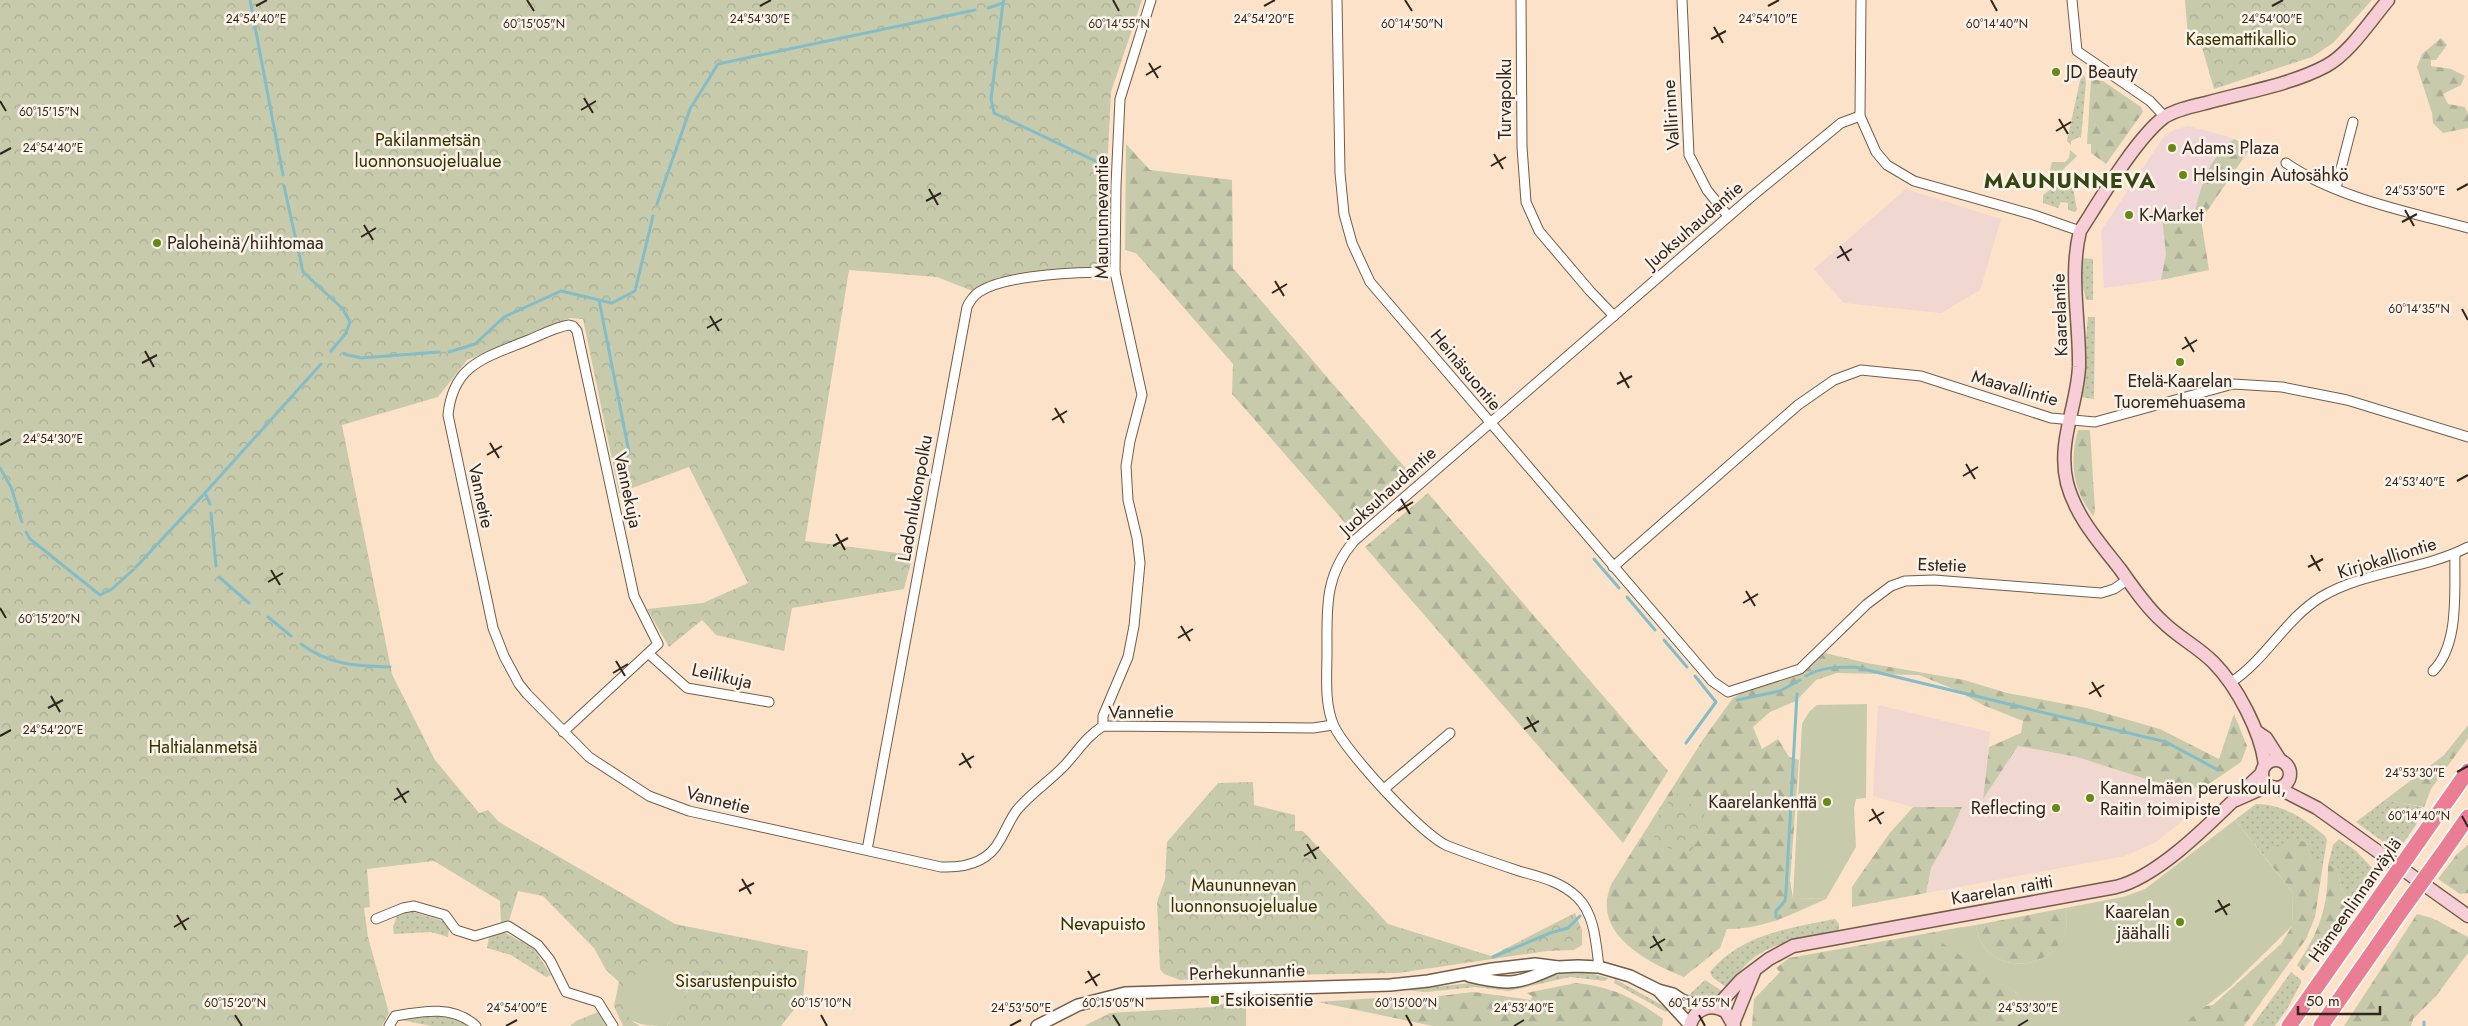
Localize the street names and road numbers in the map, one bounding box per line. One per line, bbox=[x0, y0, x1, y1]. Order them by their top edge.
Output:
street label: Turvapolku bbox=[1492, 58, 1518, 140]
street label: Vallirinne bbox=[1656, 79, 1686, 151]
street label: Maununnevantie bbox=[1089, 155, 1115, 279]
street label: Juoksuhaudantie bbox=[1638, 175, 1749, 276]
street label: Kaarelantie bbox=[2046, 273, 2074, 357]
street label: Heinäsuontie bbox=[1424, 324, 1508, 416]
street label: Maavallintie bbox=[1969, 363, 2061, 413]
street label: Ladonlukonpolku bbox=[891, 433, 939, 563]
street label: Juoksuhaudantie bbox=[1332, 440, 1442, 543]
street label: Vannekuja bbox=[607, 450, 649, 530]
street label: Vannetie bbox=[462, 461, 500, 531]
street label: Kirjokalliontie bbox=[2334, 531, 2440, 585]
street label: Estetie bbox=[1917, 551, 1967, 579]
street label: Leilikuja bbox=[689, 656, 755, 696]
street label: Vannetie bbox=[1108, 698, 1174, 726]
street label: Vannetie bbox=[683, 780, 753, 820]
street label: Hämeenlinnanväylä bbox=[2302, 832, 2408, 968]
street label: Kaarelan raitti bbox=[1949, 868, 2055, 912]
street label: Perhekunnantie bbox=[1189, 957, 1305, 987]

